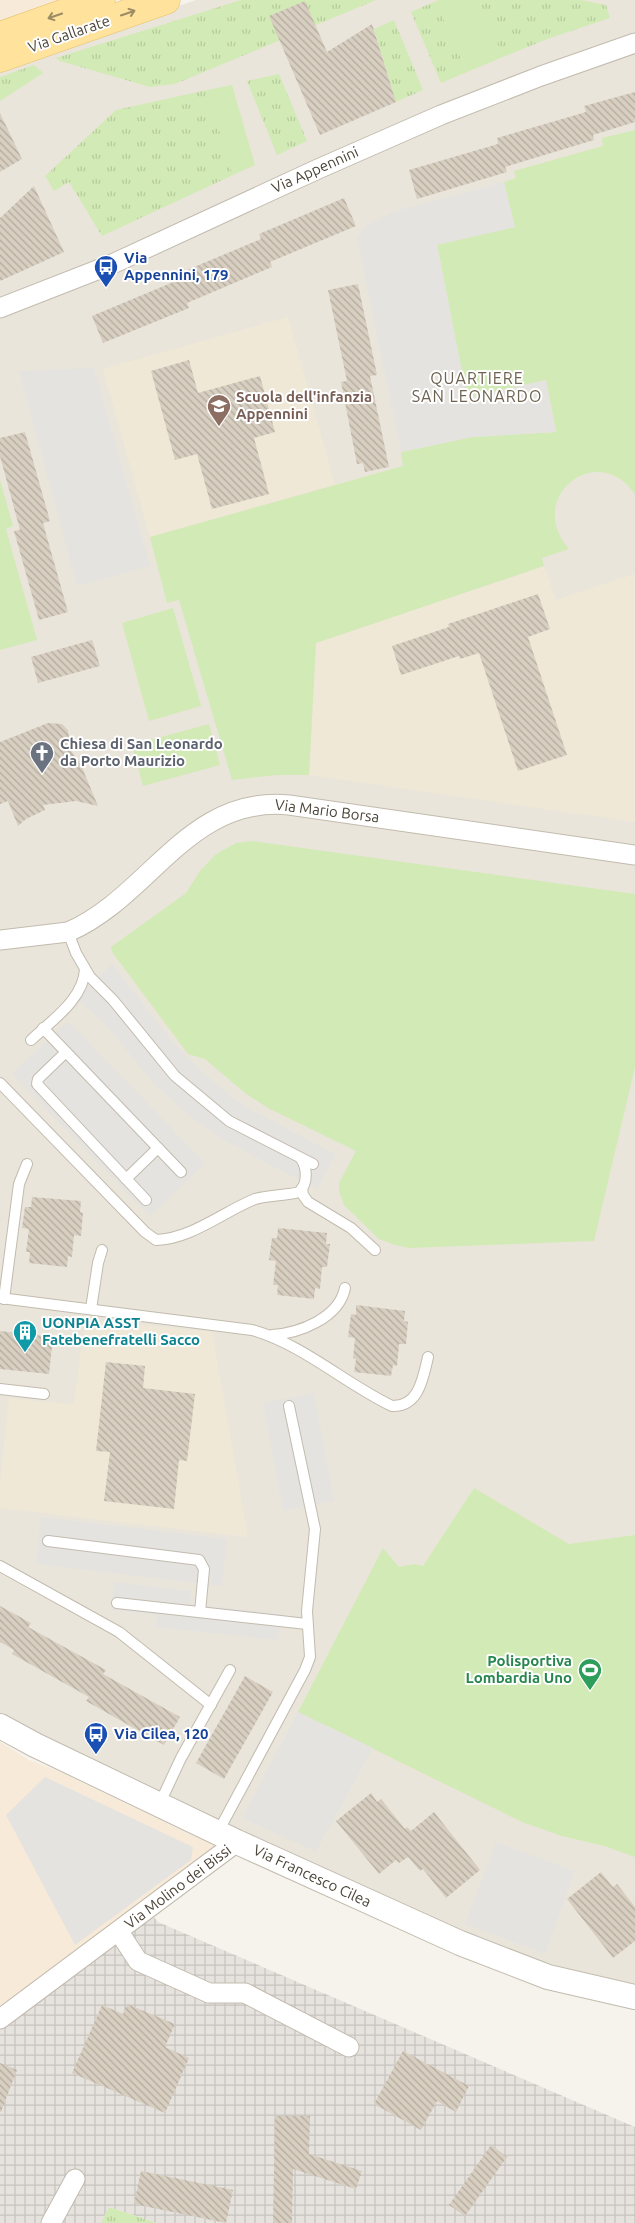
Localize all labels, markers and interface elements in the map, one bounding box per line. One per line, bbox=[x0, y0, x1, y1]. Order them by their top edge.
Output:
one-way arrow bbox=[120, 8, 136, 17]
street label: Via Gallarate bbox=[26, 12, 112, 55]
one-way arrow bbox=[48, 12, 64, 21]
street label: Via Appennini bbox=[269, 143, 361, 196]
place label: Via Appennini, 179 bbox=[124, 249, 228, 283]
bus stop icon: Via Appennini, 179 bbox=[93, 254, 119, 288]
district label: QUARTIERE SAN LEONARDO bbox=[412, 369, 542, 405]
place label: Scuola dell'infanzia Appennini bbox=[236, 388, 372, 422]
school or university icon: Scuola dell'infanzia Appennini bbox=[206, 393, 232, 427]
place label: Chiesa di San Leonardo da Porto Maurizio bbox=[60, 735, 223, 769]
church icon: Chiesa di San Leonardo da Porto Maurizio bbox=[29, 740, 55, 774]
street label: Via Mario Borsa bbox=[274, 796, 380, 825]
place label: UONPIA ASST Fatebenefratelli Sacco bbox=[42, 1314, 200, 1348]
building icon: UONPIA ASST Fatebenefratelli Sacco bbox=[12, 1319, 38, 1353]
place label: Polisportiva Lombardia Uno bbox=[465, 1652, 572, 1686]
sports icon: Polisportiva Lombardia Uno bbox=[577, 1657, 603, 1691]
bus stop icon: Via Cilea, 120 bbox=[83, 1721, 109, 1755]
place label: Via Cilea, 120 bbox=[114, 1725, 209, 1742]
street label: Via Molino dei Bissi bbox=[121, 1841, 234, 1932]
street label: Via Francesco Cilea bbox=[251, 1841, 374, 1910]

